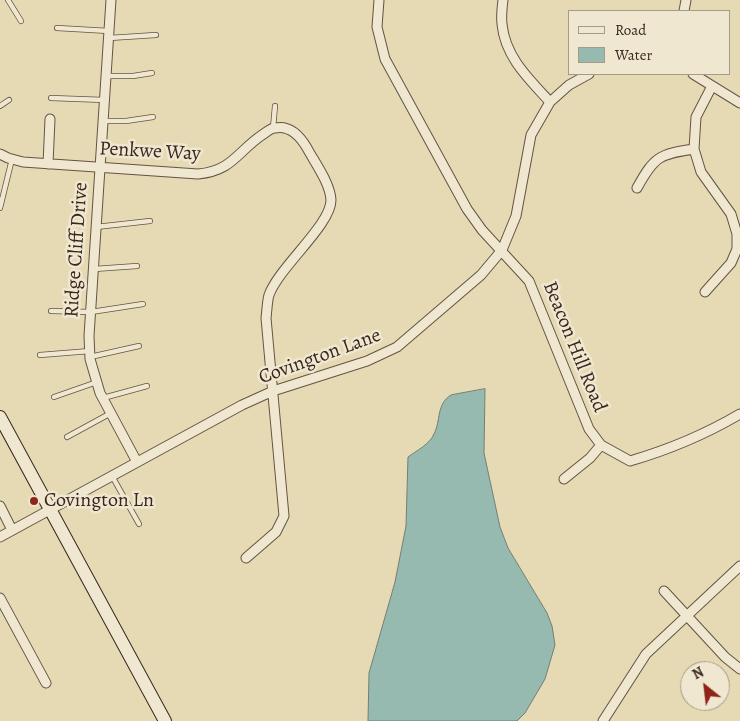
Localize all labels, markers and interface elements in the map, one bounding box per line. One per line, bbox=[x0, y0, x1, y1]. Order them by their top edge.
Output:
legend bbox=[568, 10, 730, 75]
text: Road bbox=[615, 20, 646, 40]
text: Water bbox=[615, 45, 652, 65]
street label: Penkwe Way bbox=[99, 137, 201, 167]
street label: Ridge Cliff Drive bbox=[60, 181, 94, 319]
street label: Beacon Hill Road bbox=[537, 278, 611, 416]
street label: Covington Lane bbox=[256, 324, 384, 390]
place label: Covington Ln bbox=[44, 489, 154, 513]
marker: Covington Ln bbox=[28, 495, 40, 507]
north arrow bbox=[680, 661, 730, 711]
text: N bbox=[689, 663, 707, 684]

